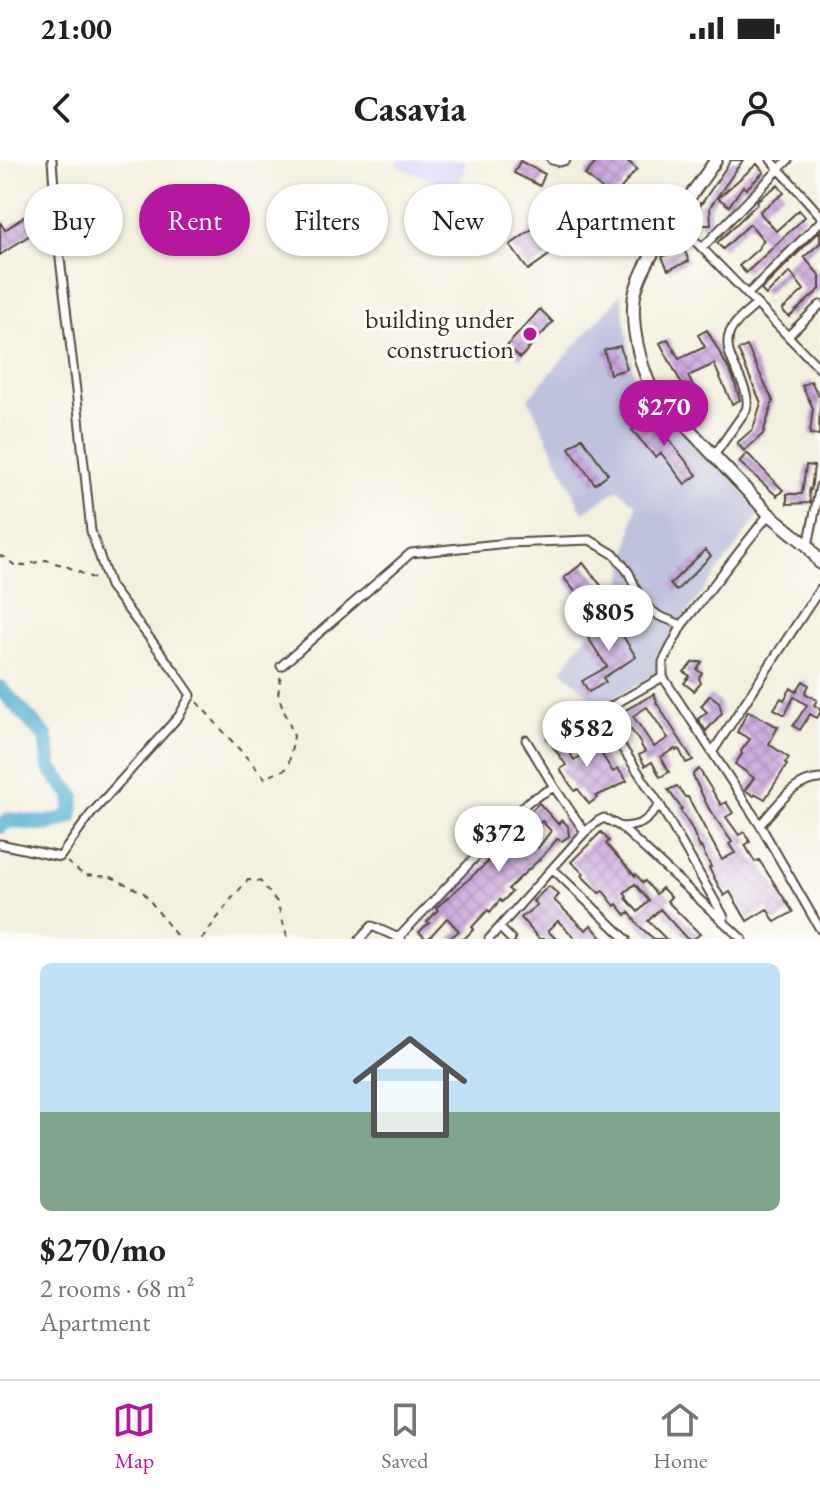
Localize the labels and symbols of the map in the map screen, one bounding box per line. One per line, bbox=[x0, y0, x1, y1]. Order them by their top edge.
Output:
place label: building under construction bbox=[365, 302, 514, 366]
marker: building under construction bbox=[521, 325, 539, 343]
pin: $270 bbox=[617, 380, 711, 448]
pin: $805 bbox=[562, 585, 656, 653]
pin: $582 bbox=[540, 701, 634, 769]
pin: $372 bbox=[452, 806, 546, 874]

